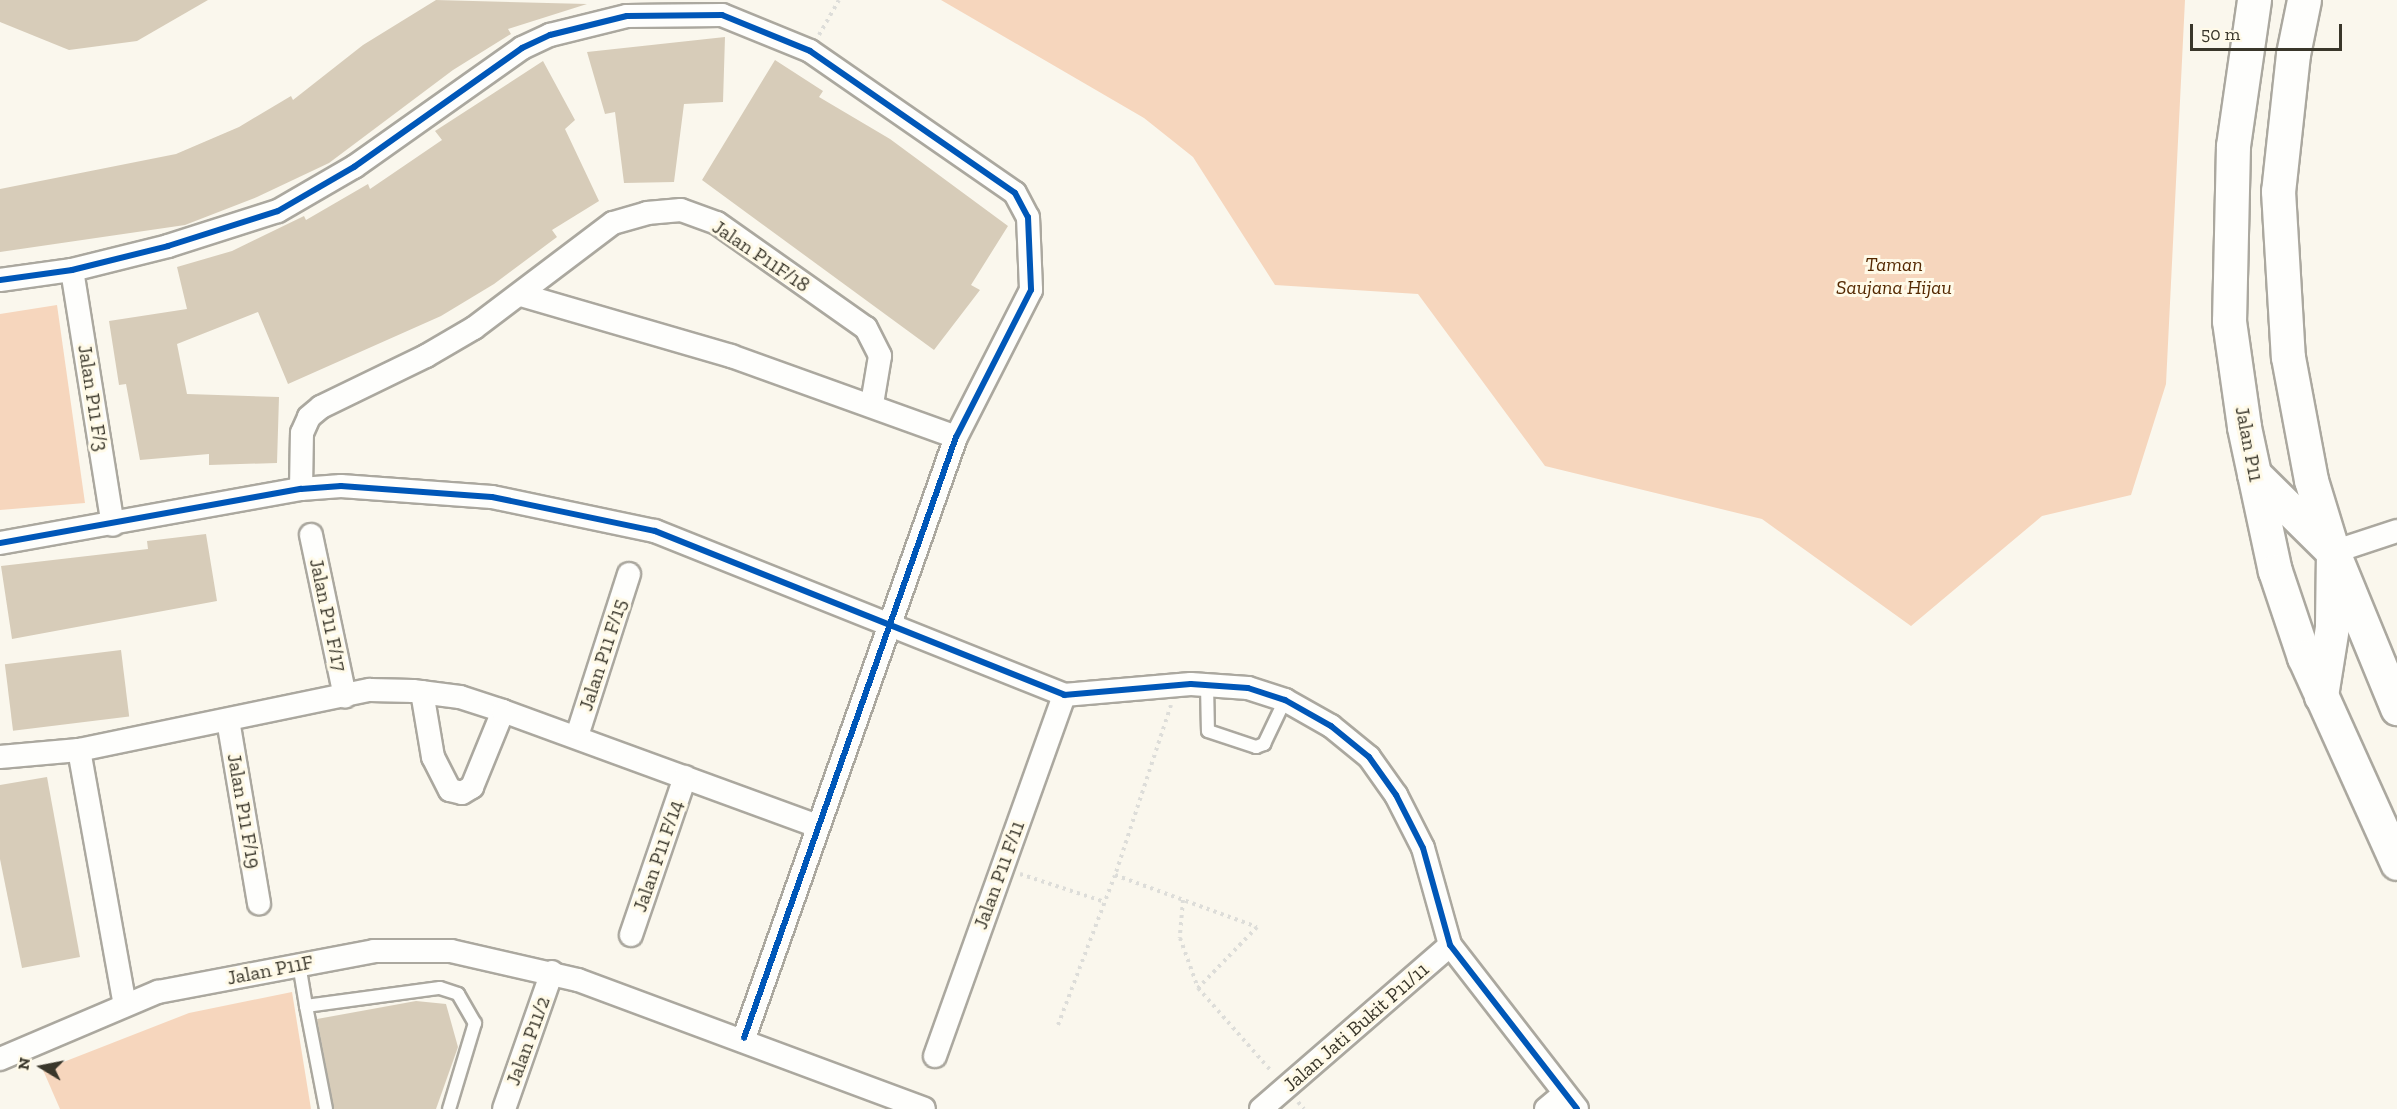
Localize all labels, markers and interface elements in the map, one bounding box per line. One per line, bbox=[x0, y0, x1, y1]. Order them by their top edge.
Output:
scale bar bbox=[2193, 12, 2344, 50]
text: 50 m bbox=[2201, 23, 2240, 45]
street label: Jalan P11F/18 bbox=[708, 215, 814, 297]
park label: Taman Saujana Hijau bbox=[1836, 252, 1952, 299]
street label: Jalan P11 F/3 bbox=[73, 343, 113, 453]
street label: Jalan P11 bbox=[2230, 404, 2268, 484]
street label: Jalan P11 F/17 bbox=[304, 556, 352, 674]
street label: Jalan P11 F/15 bbox=[574, 596, 632, 714]
street label: Jalan P11 F/19 bbox=[222, 752, 266, 870]
street label: Jalan P11 F/14 bbox=[628, 797, 688, 915]
street label: Jalan P11 F/11 bbox=[968, 818, 1030, 932]
street label: Jalan P11F bbox=[225, 950, 315, 990]
street label: Jalan Jati Bukit P11/11 bbox=[1278, 957, 1434, 1097]
street label: Jalan P11/2 bbox=[501, 993, 555, 1089]
north arrow bbox=[12, 1037, 72, 1097]
text: N bbox=[13, 1056, 34, 1071]

